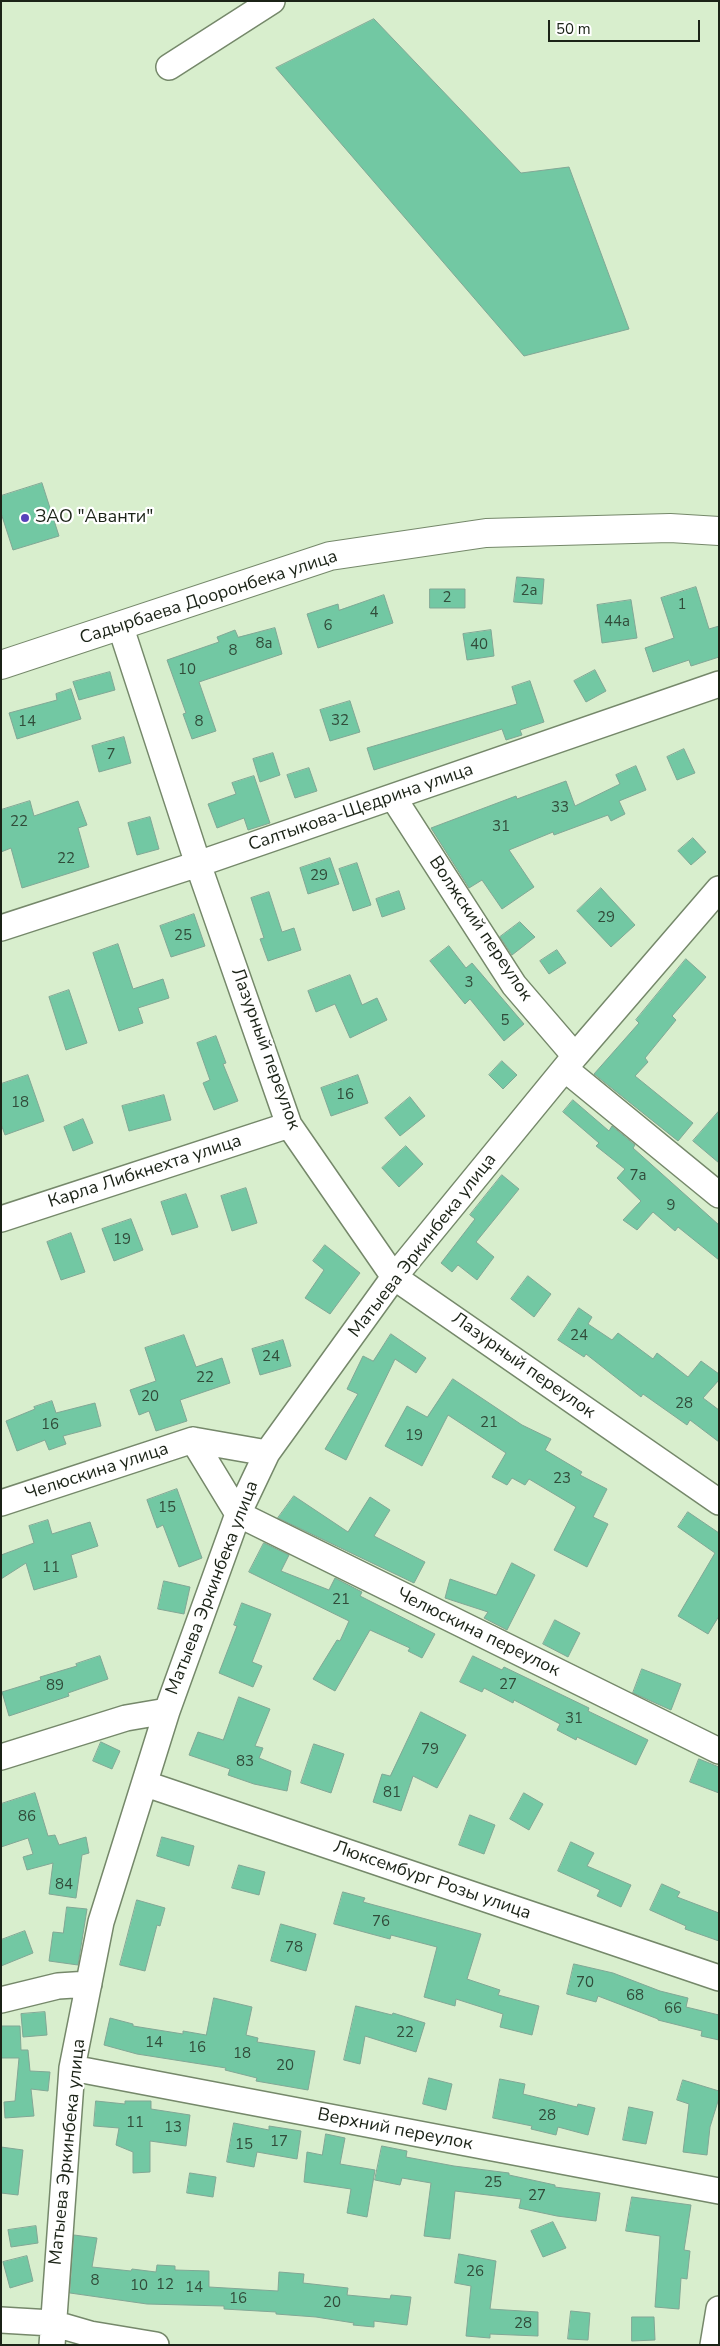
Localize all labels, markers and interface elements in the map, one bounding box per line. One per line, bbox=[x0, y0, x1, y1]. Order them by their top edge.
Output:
scale bar bbox=[550, 10, 702, 42]
text: 50 m bbox=[556, 19, 591, 39]
place label: ЗАО "Аванти" bbox=[35, 507, 153, 529]
marker: ЗАО "Аванти" bbox=[19, 512, 31, 524]
street label: Садырбаева Дооронбека улица bbox=[77, 546, 341, 650]
house number: 2a bbox=[521, 582, 537, 600]
house number: 2 bbox=[443, 589, 451, 607]
house number: 1 bbox=[678, 596, 686, 614]
house number: 4 bbox=[370, 604, 378, 622]
house number: 44a bbox=[604, 613, 630, 631]
house number: 6 bbox=[324, 617, 332, 635]
house number: 8a bbox=[256, 635, 272, 653]
house number: 40 bbox=[470, 636, 488, 654]
house number: 8 bbox=[229, 642, 237, 660]
house number: 10 bbox=[178, 661, 196, 679]
house number: 32 bbox=[331, 712, 349, 730]
house number: 14 bbox=[18, 713, 36, 731]
house number: 8 bbox=[195, 713, 203, 731]
house number: 7 bbox=[107, 746, 115, 764]
street label: Салтыкова-Щедрина улица bbox=[246, 759, 476, 857]
house number: 33 bbox=[551, 799, 569, 817]
house number: 22 bbox=[10, 813, 28, 831]
house number: 31 bbox=[492, 818, 510, 836]
house number: 22 bbox=[57, 850, 75, 868]
street label: Волжский переулок bbox=[424, 853, 536, 1005]
house number: 29 bbox=[310, 867, 328, 885]
house number: 29 bbox=[597, 909, 615, 927]
house number: 25 bbox=[174, 927, 192, 945]
street label: Лазурный переулок bbox=[226, 965, 304, 1133]
house number: 3 bbox=[465, 974, 473, 992]
house number: 5 bbox=[501, 1012, 509, 1030]
house number: 16 bbox=[336, 1086, 354, 1104]
house number: 18 bbox=[11, 1094, 29, 1112]
street label: Карла Либкнехта улица bbox=[46, 1130, 244, 1214]
street label: Матыева Эркинбека улица bbox=[344, 1150, 502, 1342]
house number: 7a bbox=[630, 1167, 646, 1185]
house number: 9 bbox=[667, 1197, 675, 1215]
house number: 19 bbox=[113, 1231, 131, 1249]
street label: Лазурный переулок bbox=[447, 1308, 599, 1424]
house number: 24 bbox=[570, 1327, 588, 1345]
house number: 24 bbox=[262, 1348, 280, 1366]
house number: 22 bbox=[196, 1369, 214, 1387]
house number: 20 bbox=[141, 1388, 159, 1406]
house number: 28 bbox=[675, 1395, 693, 1413]
house number: 21 bbox=[480, 1414, 498, 1432]
house number: 16 bbox=[41, 1416, 59, 1434]
house number: 19 bbox=[405, 1427, 423, 1445]
street label: Челюскина улица bbox=[22, 1439, 172, 1505]
house number: 23 bbox=[553, 1470, 571, 1488]
street label: Матыева Эркинбека улица bbox=[162, 1478, 264, 1698]
house number: 15 bbox=[158, 1499, 176, 1517]
house number: 11 bbox=[42, 1559, 60, 1577]
street label: Челюскина переулок bbox=[393, 1584, 563, 1682]
house number: 21 bbox=[332, 1591, 350, 1609]
house number: 27 bbox=[499, 1676, 517, 1694]
house number: 89 bbox=[46, 1677, 64, 1695]
house number: 31 bbox=[565, 1710, 583, 1728]
house number: 79 bbox=[421, 1741, 439, 1759]
house number: 83 bbox=[236, 1753, 254, 1771]
house number: 81 bbox=[383, 1784, 401, 1802]
house number: 86 bbox=[18, 1808, 36, 1826]
street label: Люксембург Розы улица bbox=[330, 1837, 534, 1925]
house number: 84 bbox=[55, 1876, 73, 1894]
house number: 76 bbox=[372, 1913, 390, 1931]
house number: 78 bbox=[285, 1939, 303, 1957]
house number: 70 bbox=[576, 1974, 594, 1992]
house number: 68 bbox=[626, 1987, 644, 2005]
house number: 66 bbox=[664, 2000, 682, 2018]
house number: 22 bbox=[396, 2024, 414, 2042]
house number: 14 bbox=[145, 2034, 163, 2052]
street label: Матыева Эркинбека улица bbox=[45, 2038, 91, 2266]
house number: 16 bbox=[188, 2039, 206, 2057]
house number: 18 bbox=[233, 2045, 251, 2063]
house number: 20 bbox=[276, 2057, 294, 2075]
street label: Верхний переулок bbox=[316, 2104, 474, 2156]
house number: 28 bbox=[538, 2107, 556, 2125]
house number: 11 bbox=[126, 2114, 144, 2132]
house number: 13 bbox=[164, 2119, 182, 2137]
house number: 17 bbox=[270, 2133, 288, 2151]
house number: 15 bbox=[235, 2136, 253, 2154]
house number: 25 bbox=[484, 2174, 502, 2192]
house number: 27 bbox=[528, 2187, 546, 2205]
house number: 26 bbox=[466, 2263, 484, 2281]
house number: 8 bbox=[91, 2272, 99, 2290]
house number: 12 bbox=[156, 2276, 174, 2294]
house number: 10 bbox=[130, 2277, 148, 2295]
house number: 14 bbox=[185, 2279, 203, 2297]
house number: 16 bbox=[229, 2290, 247, 2308]
house number: 20 bbox=[323, 2294, 341, 2312]
house number: 28 bbox=[514, 2315, 532, 2333]

